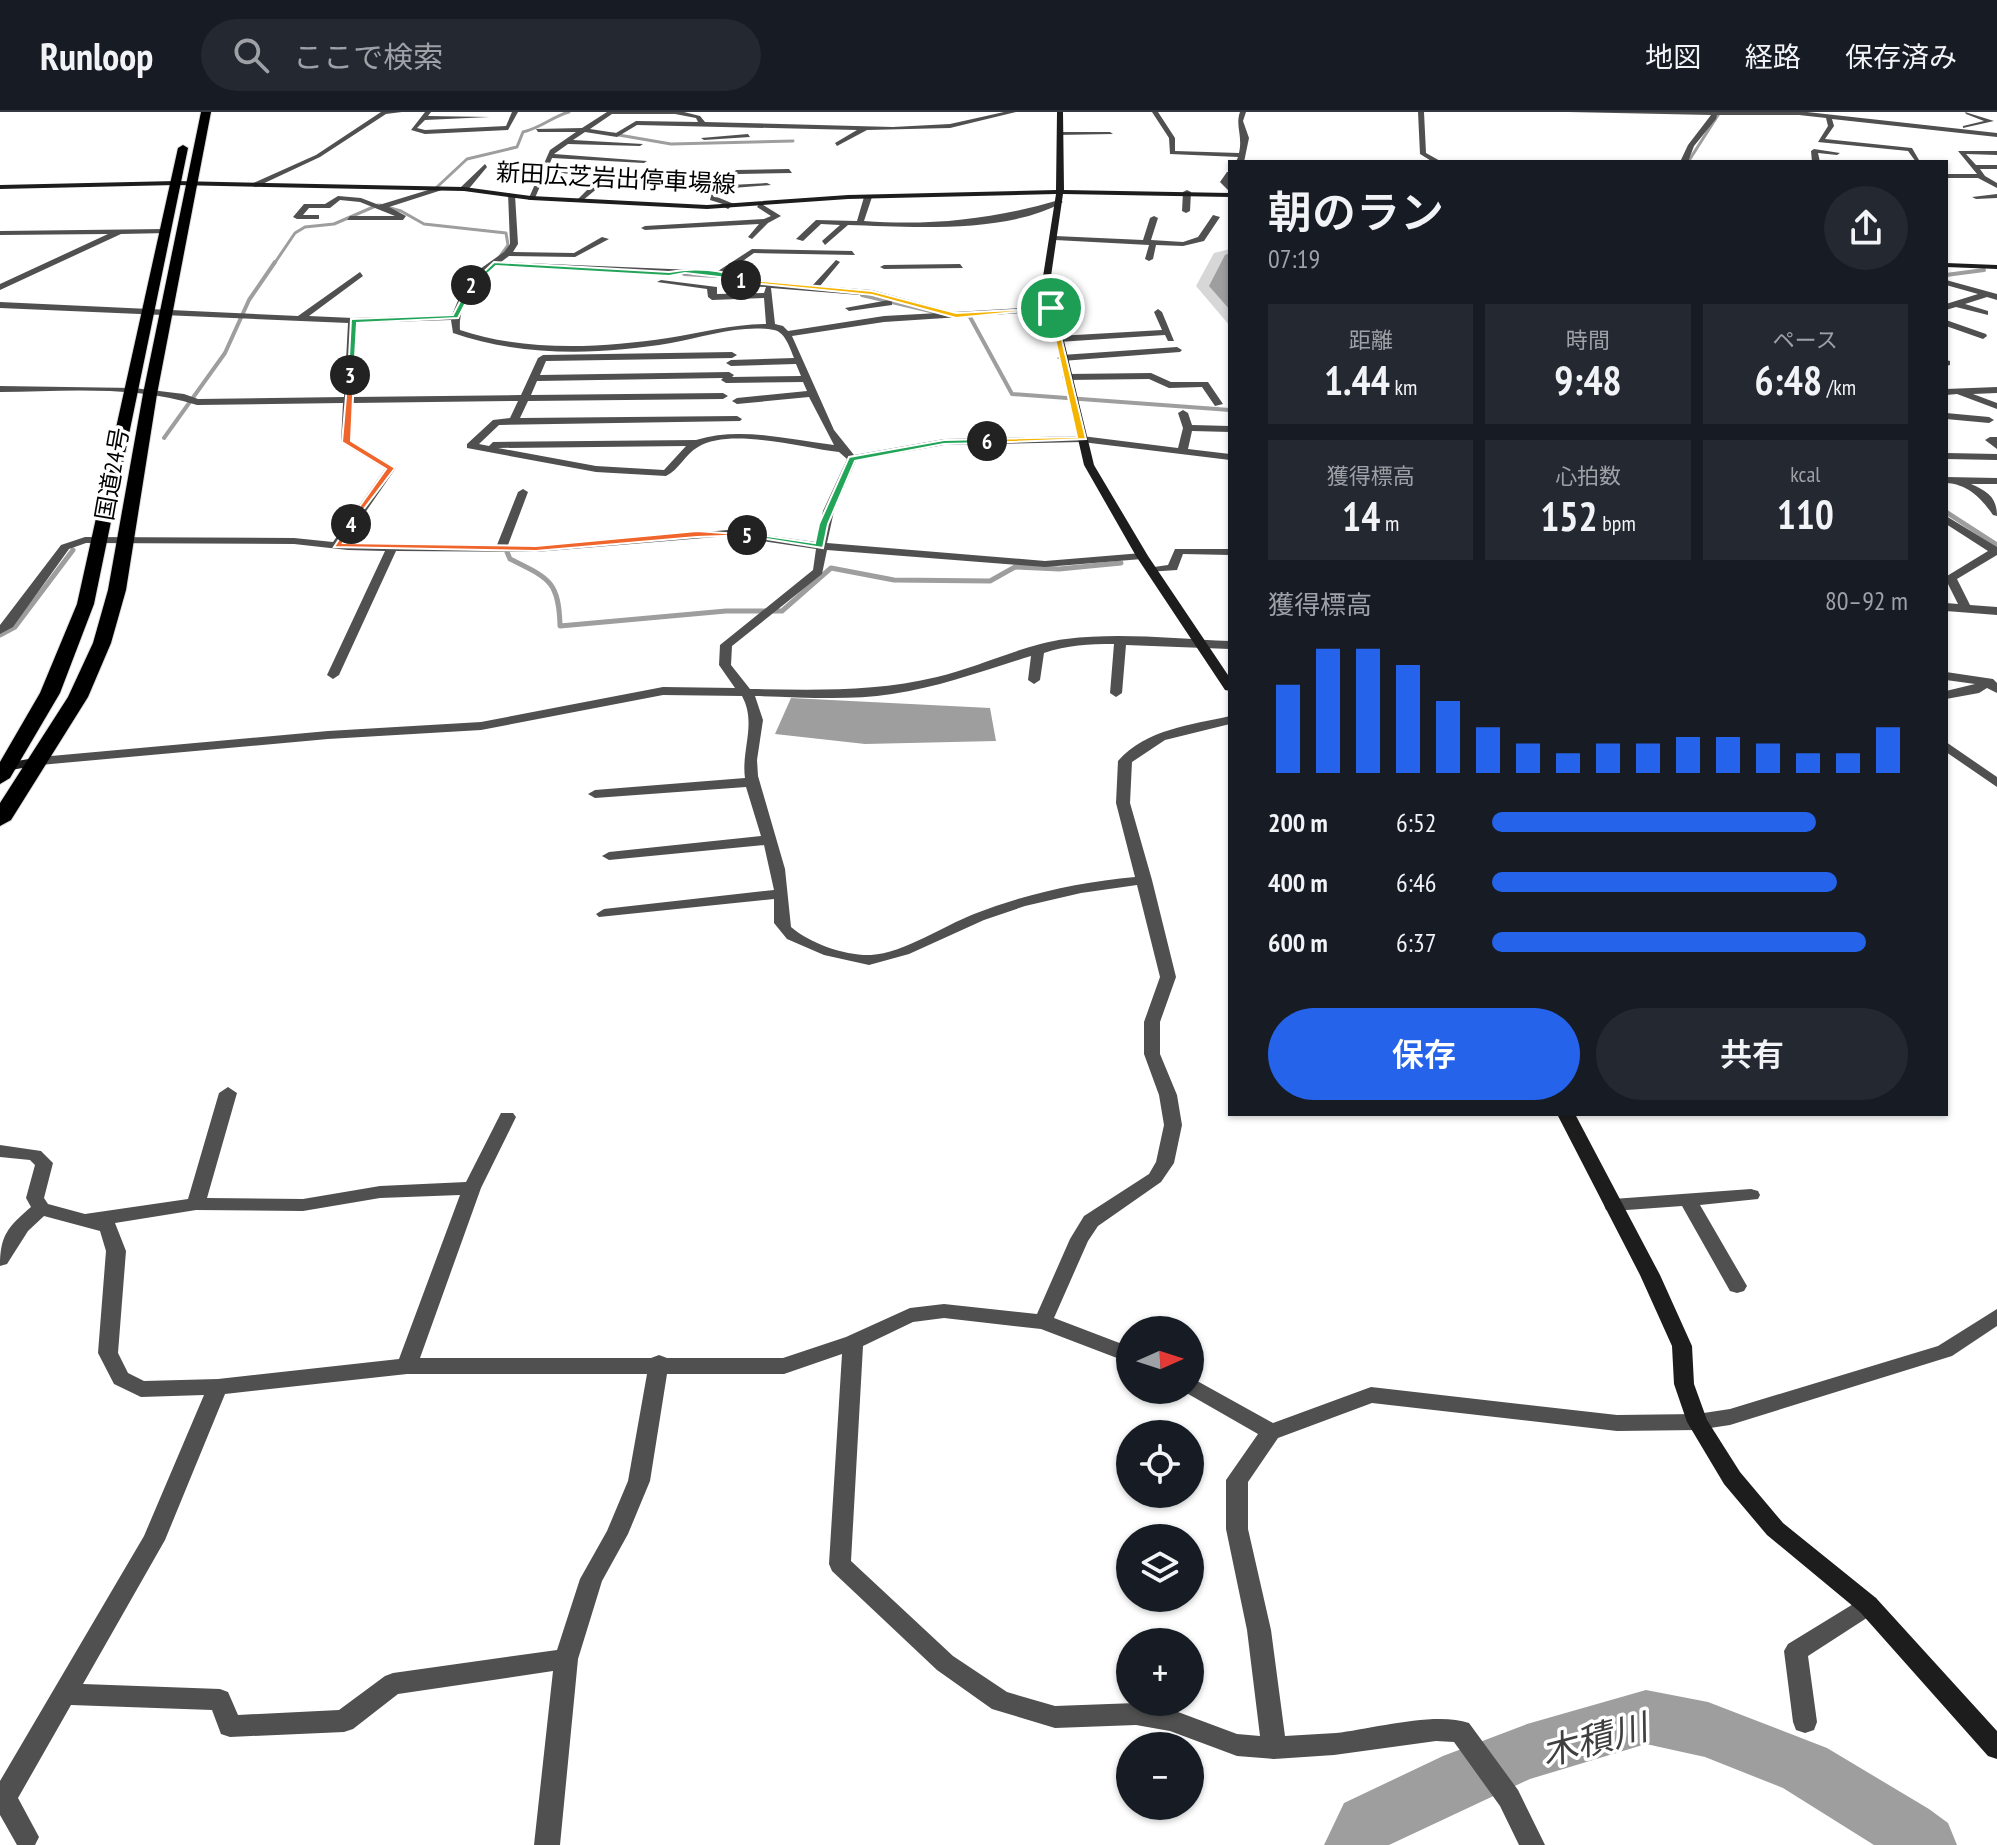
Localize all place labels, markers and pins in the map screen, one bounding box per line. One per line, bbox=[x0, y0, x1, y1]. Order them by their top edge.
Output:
pin: 1 bbox=[721, 260, 761, 300]
pin: 2 bbox=[451, 265, 491, 305]
pin bbox=[1017, 274, 1085, 342]
pin: 3 bbox=[330, 355, 370, 395]
pin: 6 bbox=[967, 421, 1007, 461]
pin: 4 bbox=[331, 504, 371, 544]
pin: 5 bbox=[727, 515, 767, 555]

